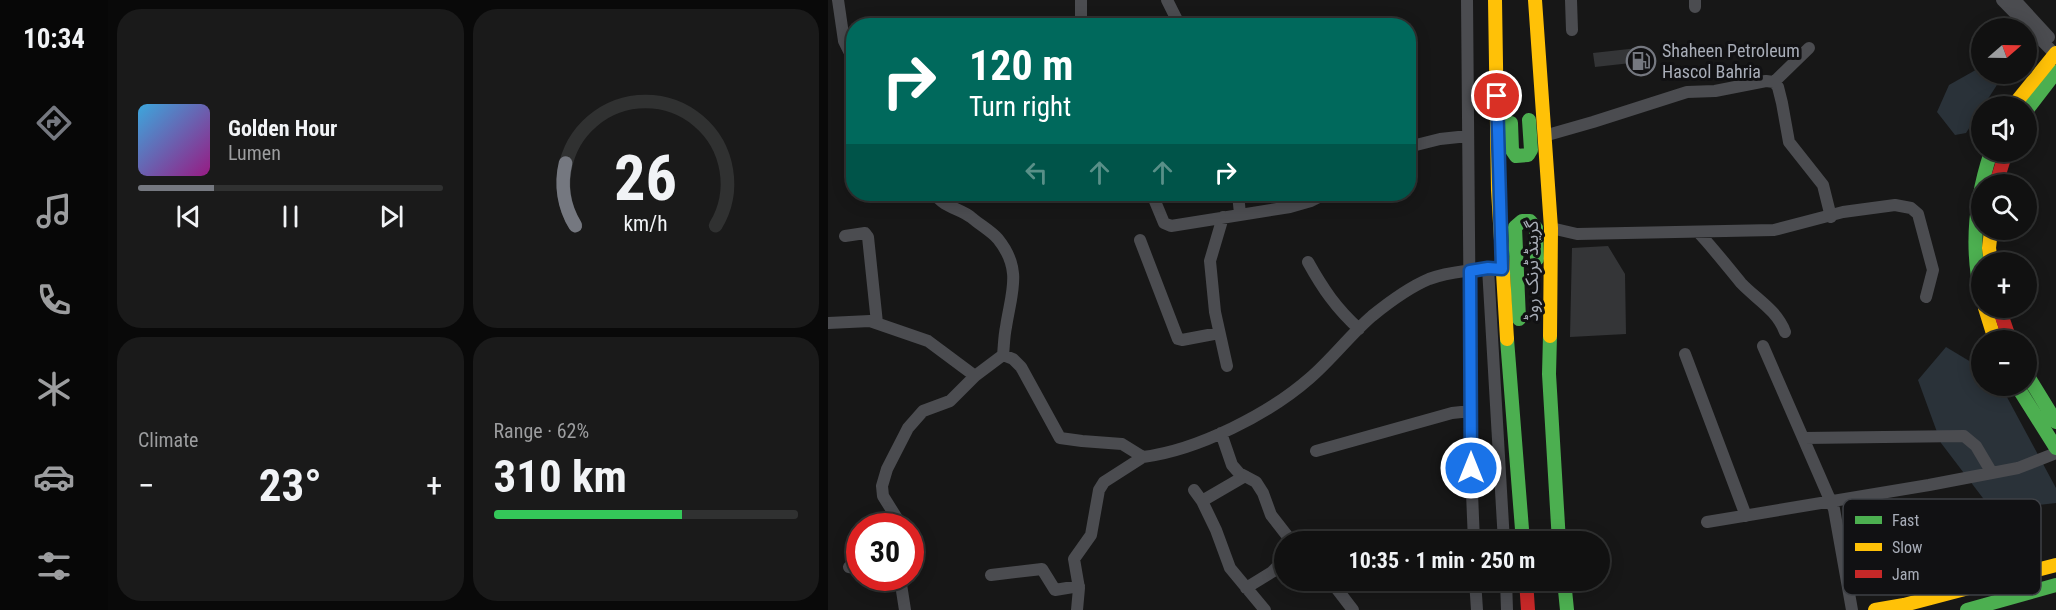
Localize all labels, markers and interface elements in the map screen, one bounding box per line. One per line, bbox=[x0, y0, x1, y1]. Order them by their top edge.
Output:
north arrow bbox=[1971, 18, 2037, 84]
map controls bbox=[1971, 18, 2037, 396]
text: 10:34 bbox=[23, 23, 85, 55]
place label: Shaheen Petroleum Hascol Bahria bbox=[1662, 40, 1800, 82]
text: 120 m bbox=[969, 41, 1074, 90]
icon: right bbox=[870, 42, 948, 120]
fuel station icon: Shaheen Petroleum Hascol Bahria bbox=[1625, 45, 1657, 77]
pin bbox=[1471, 70, 1522, 121]
icon: arrive bbox=[1480, 79, 1513, 112]
text: Turn right bbox=[969, 91, 1071, 123]
button: sound bbox=[1971, 96, 2037, 162]
icon: directions bbox=[33, 102, 75, 144]
text: Golden Hour bbox=[228, 116, 337, 141]
text: Lumen bbox=[228, 141, 281, 165]
text: 26 bbox=[614, 142, 677, 215]
icon: left bbox=[1020, 156, 1053, 189]
icon: ahead bbox=[1083, 156, 1116, 189]
icon: ahead bbox=[1146, 156, 1179, 189]
icon: right bbox=[1209, 156, 1242, 189]
button: search bbox=[1971, 174, 2037, 240]
icon: music bbox=[33, 190, 75, 232]
icon: previous bbox=[172, 200, 205, 233]
icon: pause bbox=[274, 200, 307, 233]
icon: next bbox=[375, 200, 408, 233]
text: km/h bbox=[624, 211, 668, 236]
street label: گرینڈ ٹرنک روڈ bbox=[1521, 220, 1543, 322]
button: + bbox=[1971, 252, 2037, 318]
icon: phone bbox=[33, 279, 75, 321]
button: − bbox=[1971, 330, 2037, 396]
icon: climate bbox=[33, 368, 75, 410]
text: Range · 62% bbox=[494, 419, 589, 443]
text: Climate bbox=[138, 428, 198, 452]
position arrow bbox=[1439, 436, 1503, 500]
text: 310 km bbox=[494, 450, 627, 503]
icon: car bbox=[33, 456, 75, 498]
text: 23° bbox=[259, 459, 322, 512]
text: − bbox=[138, 466, 155, 505]
text: + bbox=[426, 466, 442, 505]
legend bbox=[1843, 499, 2041, 595]
text: Fast bbox=[1892, 511, 1919, 530]
speed limit sign: 30 bbox=[846, 513, 924, 591]
text: Slow bbox=[1892, 538, 1922, 557]
icon: filters bbox=[33, 545, 75, 587]
text: 10:35 · 1 min · 250 m bbox=[1349, 548, 1535, 573]
text: Jam bbox=[1892, 565, 1919, 584]

